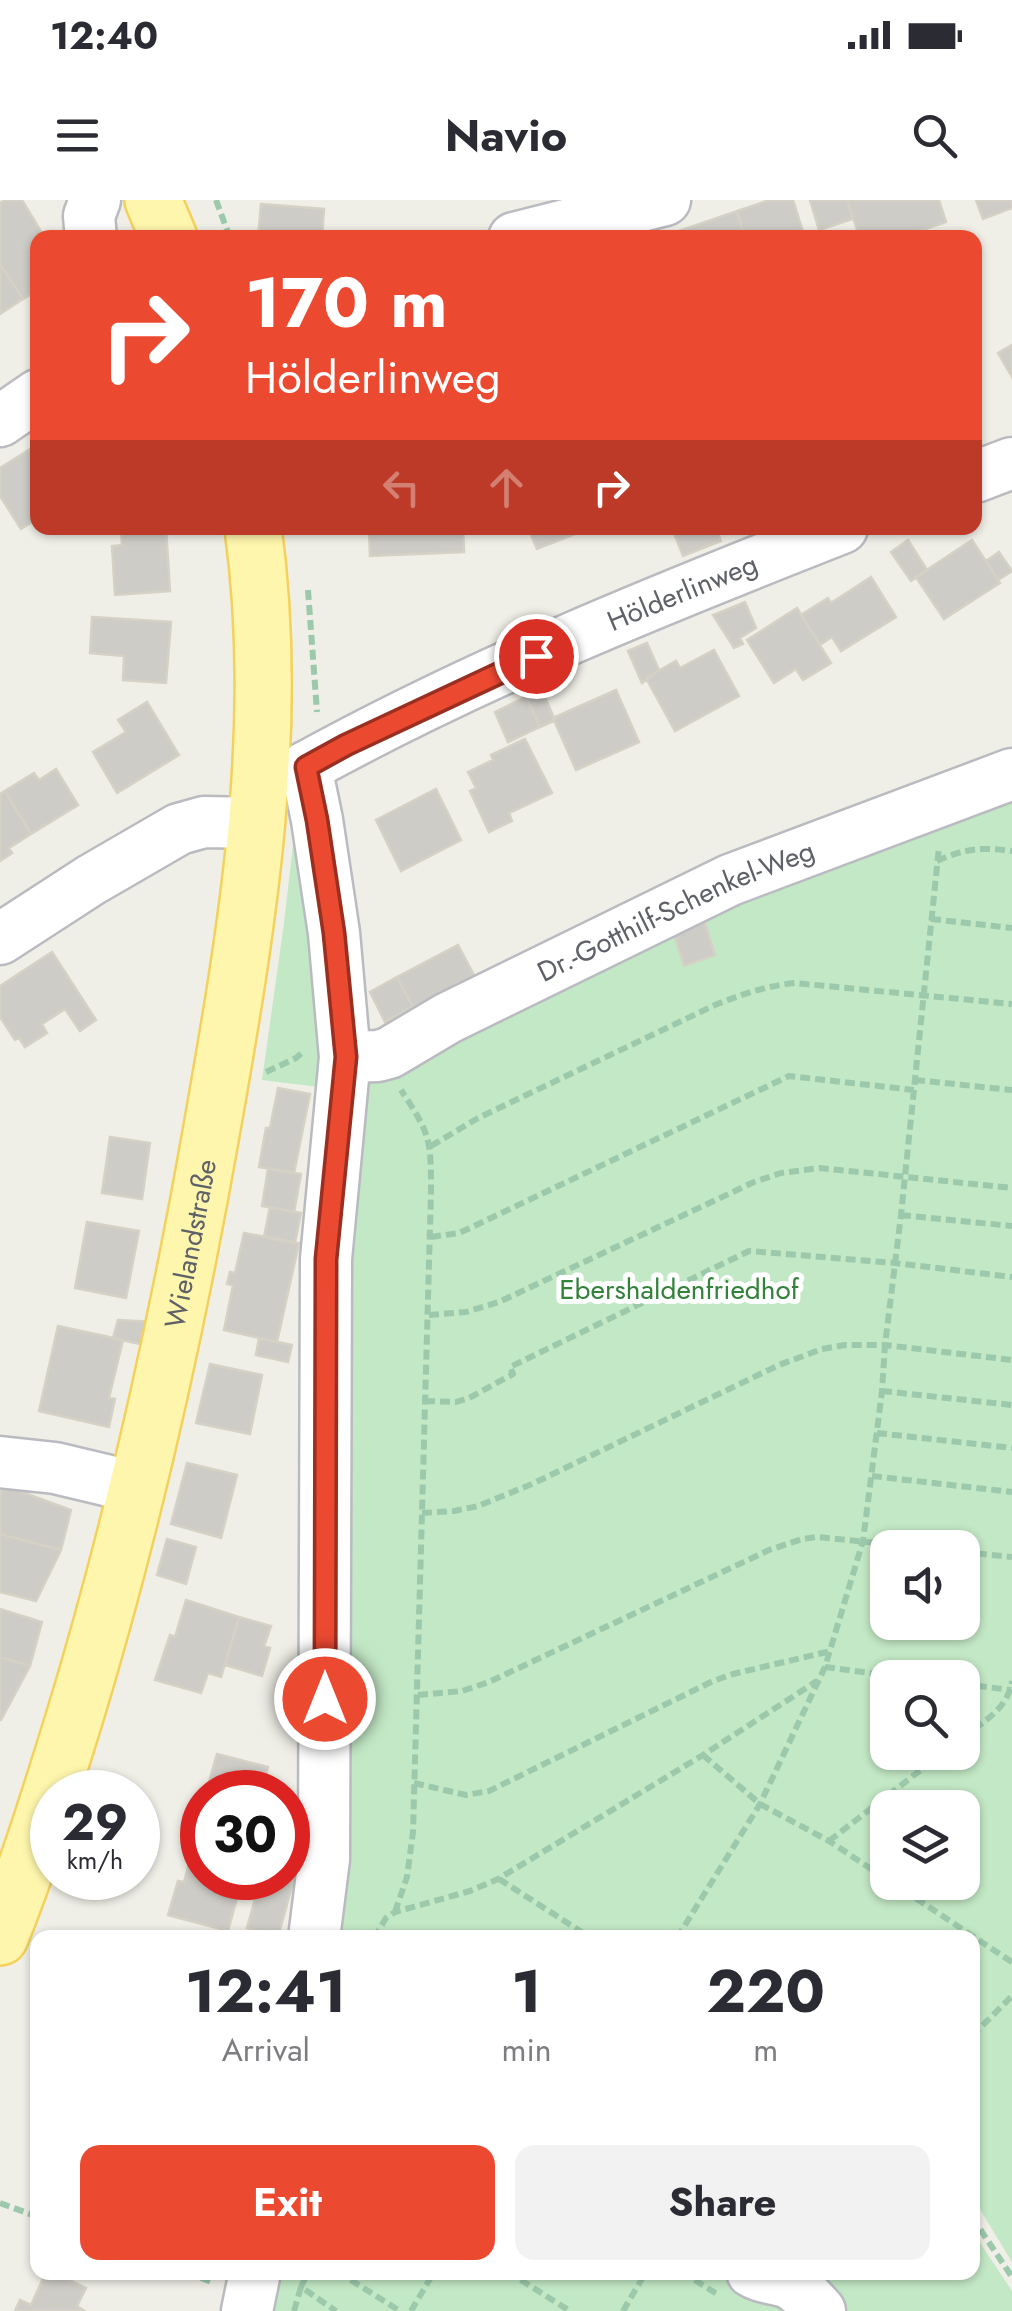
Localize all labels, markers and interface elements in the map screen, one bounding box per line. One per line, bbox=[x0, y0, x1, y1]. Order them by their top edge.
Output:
text: 12:40 bbox=[50, 8, 158, 63]
text: Navio bbox=[445, 103, 567, 168]
icon: menu bbox=[50, 108, 105, 163]
icon: search bbox=[907, 108, 962, 163]
text: 170 m bbox=[245, 252, 448, 353]
icon: right bbox=[80, 270, 210, 400]
text: Hölderlinweg bbox=[245, 345, 501, 410]
icon: left bbox=[374, 460, 429, 515]
icon: ahead bbox=[479, 460, 534, 515]
icon: right bbox=[584, 460, 639, 515]
street label: Hölderlinweg bbox=[601, 543, 763, 641]
pin bbox=[494, 614, 579, 699]
icon: arrive bbox=[509, 629, 564, 684]
street label: Dr.-Gotthilf-Schenkel-Weg bbox=[530, 830, 820, 992]
street label: Wielandstraße bbox=[154, 1156, 227, 1332]
park label: Ebershaldenfriedhof bbox=[559, 1269, 800, 1310]
map controls bbox=[870, 1530, 980, 1900]
button: sound bbox=[870, 1530, 980, 1640]
position arrow bbox=[273, 1647, 377, 1751]
button: search bbox=[870, 1660, 980, 1770]
speed limit sign: 30 bbox=[180, 1770, 310, 1900]
text: 29 bbox=[62, 1786, 128, 1859]
button: layers bbox=[870, 1790, 980, 1900]
text: km/h bbox=[67, 1842, 123, 1878]
text: 12:41 bbox=[185, 1948, 347, 2035]
text: 1 bbox=[511, 1948, 542, 2035]
text: 220 bbox=[707, 1948, 825, 2035]
text: Arrival bbox=[222, 2027, 310, 2073]
text: min bbox=[502, 2027, 552, 2073]
text: m bbox=[753, 2027, 778, 2073]
button: Exit bbox=[80, 2145, 495, 2260]
button: Share bbox=[515, 2145, 930, 2260]

